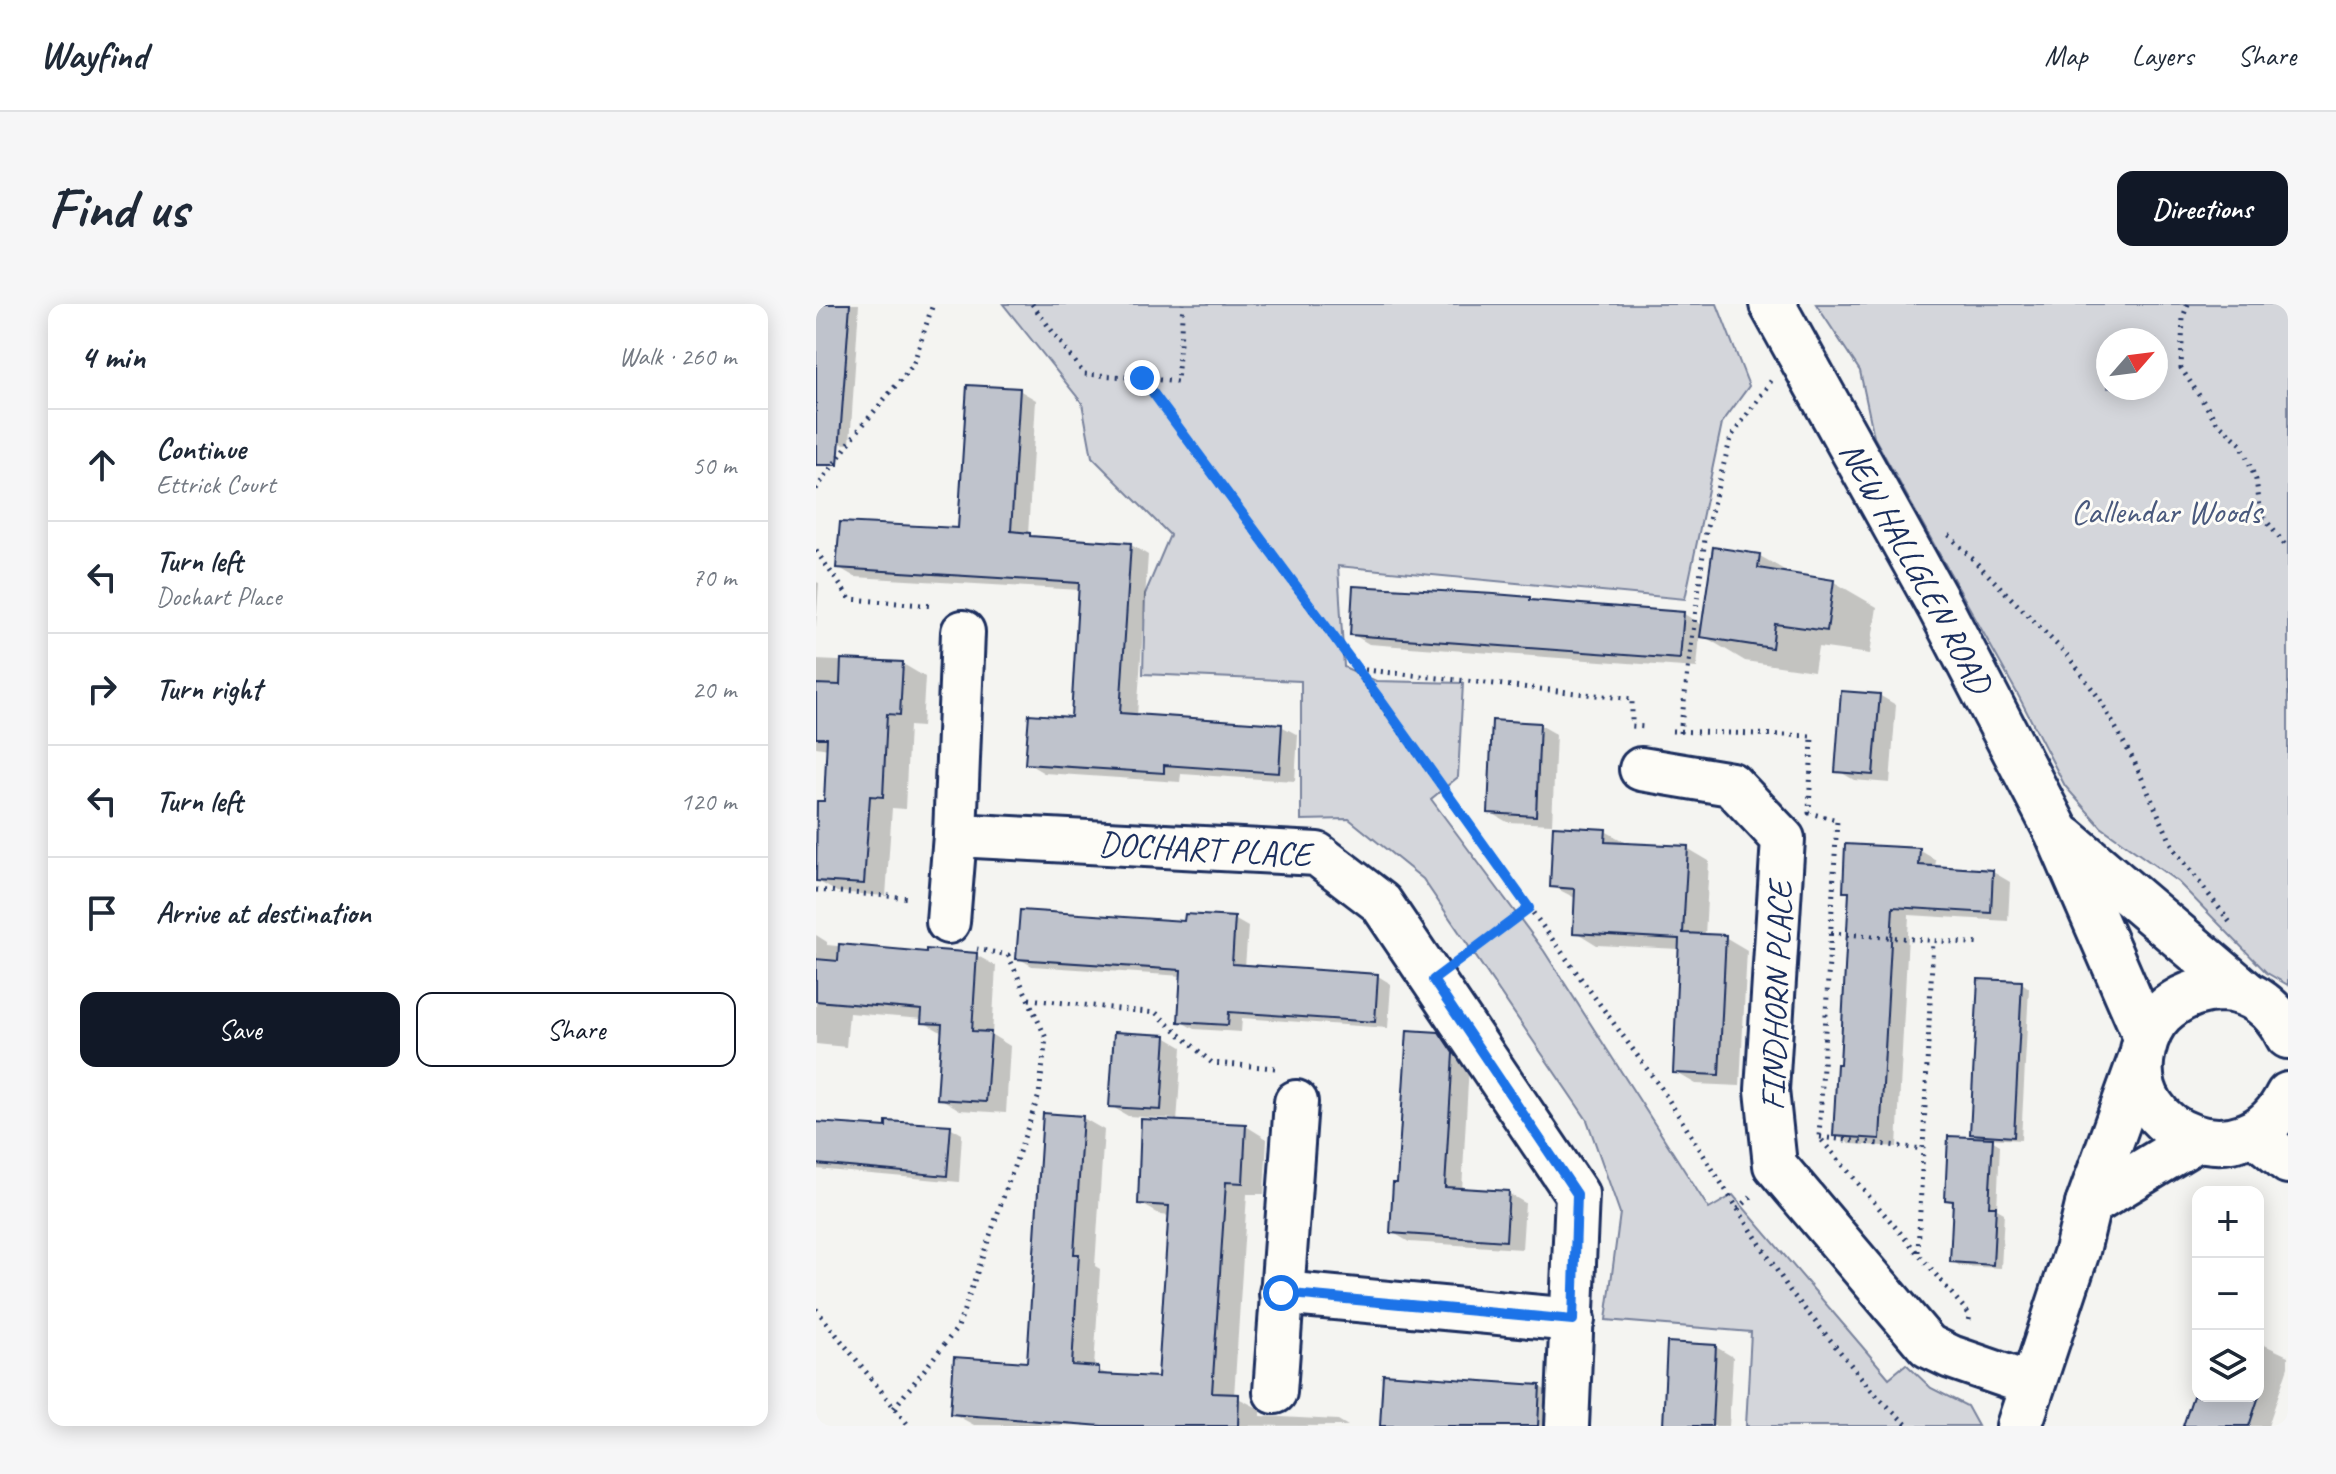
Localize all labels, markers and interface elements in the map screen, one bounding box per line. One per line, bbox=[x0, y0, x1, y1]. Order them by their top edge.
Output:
text: Wayfind bbox=[40, 32, 147, 79]
text: Map bbox=[2045, 38, 2088, 73]
text: Layers bbox=[2132, 38, 2193, 73]
text: Share bbox=[2237, 38, 2296, 73]
button: Directions bbox=[2117, 171, 2288, 246]
text: Find us bbox=[48, 173, 188, 244]
north arrow bbox=[2096, 328, 2168, 400]
text: 4 min bbox=[80, 335, 145, 378]
text: Walk · 260 m bbox=[619, 340, 736, 373]
route end bbox=[1124, 360, 1160, 396]
text: Continue bbox=[156, 430, 246, 468]
street label: NEW HALLGLEN ROAD bbox=[1831, 434, 2004, 703]
icon: ahead bbox=[80, 443, 124, 487]
text: 50 m bbox=[692, 449, 736, 482]
text: Ettrick Court bbox=[156, 468, 275, 501]
park label: Callendar Woods bbox=[2071, 490, 2264, 533]
text: Turn left bbox=[156, 542, 243, 580]
icon: left bbox=[80, 555, 124, 599]
text: 70 m bbox=[692, 561, 736, 594]
text: Dochart Place bbox=[156, 580, 281, 613]
icon: right bbox=[80, 667, 124, 711]
text: Turn right bbox=[156, 670, 261, 708]
text: 20 m bbox=[692, 673, 736, 706]
icon: left bbox=[80, 779, 124, 823]
text: Turn left bbox=[156, 782, 243, 820]
text: 120 m bbox=[680, 785, 736, 818]
street label: DOCHART PLACE bbox=[1098, 821, 1316, 875]
street label: FINDHORN PLACE bbox=[1751, 877, 1802, 1111]
icon: arrive bbox=[80, 891, 124, 935]
text: Arrive at destination bbox=[156, 894, 371, 932]
button: Save bbox=[80, 992, 400, 1067]
button: Share bbox=[416, 992, 736, 1067]
map controls bbox=[2192, 1186, 2264, 1402]
button: + bbox=[2192, 1186, 2264, 1258]
button: − bbox=[2192, 1258, 2264, 1330]
route start bbox=[1263, 1275, 1299, 1311]
button: layers bbox=[2192, 1330, 2264, 1402]

